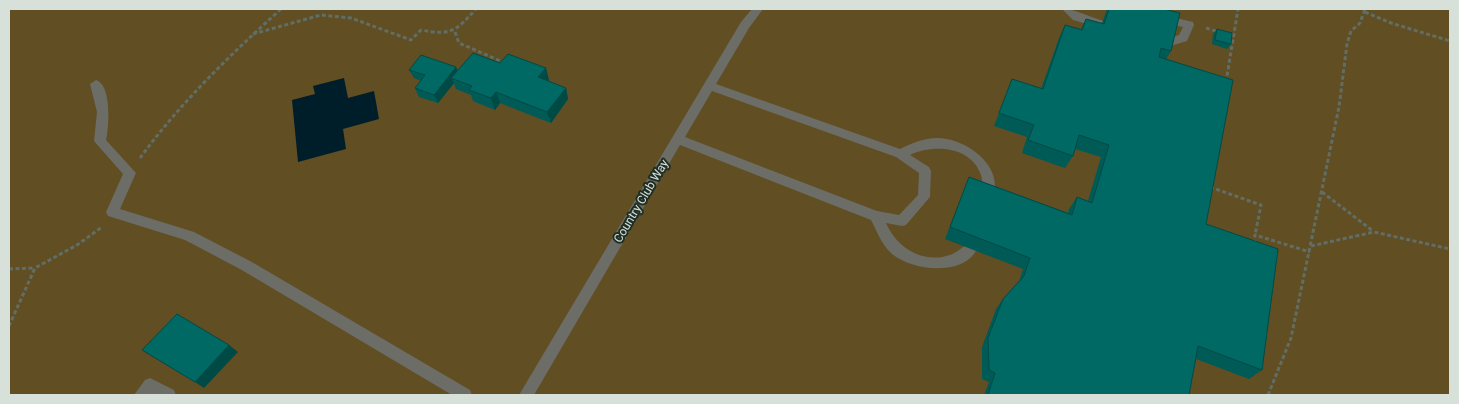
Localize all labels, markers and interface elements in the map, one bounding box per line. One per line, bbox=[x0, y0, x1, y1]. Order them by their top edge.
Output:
street label: Country Club Way bbox=[611, 157, 671, 245]

